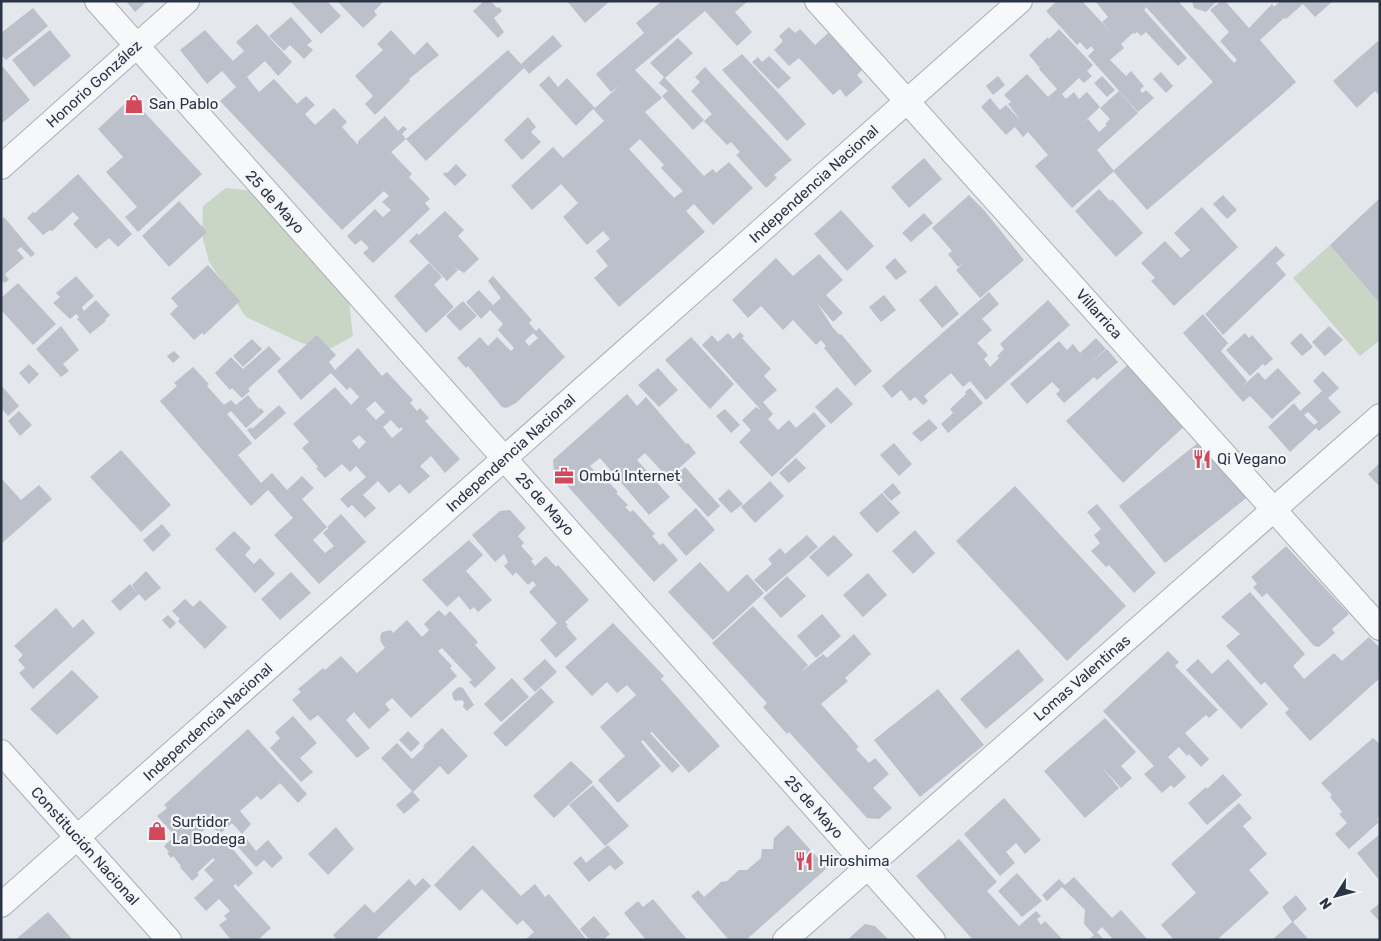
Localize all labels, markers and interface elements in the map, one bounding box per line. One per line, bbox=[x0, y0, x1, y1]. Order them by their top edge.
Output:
street label: Honorio González bbox=[43, 36, 146, 132]
shop icon: San Pablo bbox=[123, 93, 145, 115]
place label: San Pablo bbox=[149, 95, 218, 113]
street label: Independencia Nacional bbox=[746, 121, 882, 247]
street label: 25 de Mayo bbox=[242, 167, 308, 237]
street label: Villarrica bbox=[1072, 285, 1126, 343]
street label: Independencia Nacional bbox=[443, 390, 579, 516]
restaurant icon: Qi Vegano bbox=[1191, 448, 1213, 470]
place label: Qi Vegano bbox=[1217, 450, 1286, 468]
office icon: Ombú Internet bbox=[553, 465, 575, 487]
place label: Ombú Internet bbox=[579, 467, 681, 485]
street label: 25 de Mayo bbox=[512, 469, 578, 539]
street label: Lomas Valentinas bbox=[1030, 631, 1134, 725]
street label: Independencia Nacional bbox=[140, 659, 276, 785]
street label: 25 de Mayo bbox=[781, 772, 847, 842]
street label: Constitución Nacional bbox=[27, 783, 143, 909]
place label: Surtidor La Bodega bbox=[172, 813, 246, 848]
shop icon: Surtidor La Bodega bbox=[146, 820, 168, 842]
restaurant icon: Hiroshima bbox=[793, 850, 815, 872]
place label: Hiroshima bbox=[819, 852, 890, 870]
north arrow bbox=[1311, 871, 1361, 921]
text: N bbox=[1316, 894, 1336, 912]

